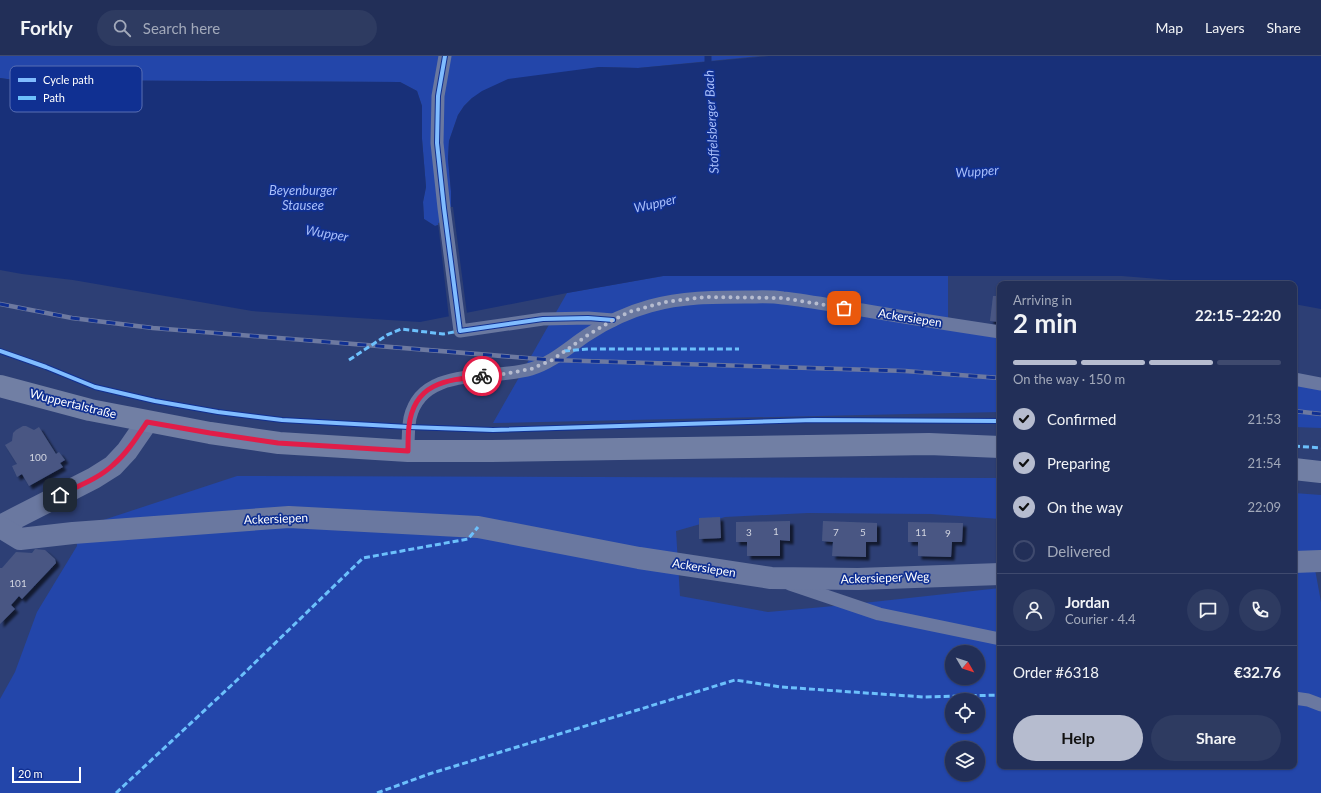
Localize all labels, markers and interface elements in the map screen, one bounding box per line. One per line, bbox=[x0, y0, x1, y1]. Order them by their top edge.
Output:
search box bbox=[97, 10, 377, 46]
text: Forkly bbox=[20, 16, 73, 39]
icon: search bbox=[111, 17, 133, 39]
text: Search here bbox=[143, 19, 220, 37]
text: Map bbox=[1155, 19, 1183, 36]
text: Layers bbox=[1205, 19, 1245, 36]
text: Share bbox=[1267, 19, 1301, 36]
legend bbox=[10, 66, 142, 112]
water label: Stoffelsberger Bach bbox=[700, 70, 722, 174]
text: Cycle path bbox=[43, 73, 94, 86]
text: Path bbox=[43, 91, 65, 104]
water label: Wupper bbox=[955, 161, 1000, 180]
water label: Beyenburger Stausee bbox=[269, 182, 338, 213]
water label: Wupper bbox=[632, 190, 678, 216]
water label: Wupper bbox=[304, 221, 350, 245]
pin bbox=[827, 291, 861, 325]
text: Arriving in bbox=[1013, 292, 1072, 308]
icon: bag bbox=[833, 297, 855, 319]
street label: Ackersiepen bbox=[877, 305, 943, 330]
text: 22:15–22:20 bbox=[1195, 306, 1281, 324]
text: 2 min bbox=[1013, 307, 1077, 339]
courier bbox=[462, 356, 502, 396]
icon: bike bbox=[471, 365, 493, 387]
text: On the way · 150 m bbox=[1013, 371, 1125, 387]
street label: Wuppertalstraße bbox=[28, 385, 118, 422]
icon: check bbox=[1013, 408, 1035, 430]
text: Confirmed bbox=[1047, 410, 1116, 428]
text: 21:53 bbox=[1248, 411, 1281, 427]
house number: 100 bbox=[29, 451, 47, 463]
icon: check bbox=[1013, 452, 1035, 474]
text: Preparing bbox=[1047, 454, 1110, 472]
text: 21:54 bbox=[1248, 455, 1281, 471]
pin bbox=[43, 478, 77, 512]
icon: home bbox=[49, 484, 71, 506]
icon: check bbox=[1013, 496, 1035, 518]
text: On the way bbox=[1047, 498, 1123, 516]
text: 22:09 bbox=[1248, 499, 1281, 515]
street label: Ackersiepen bbox=[244, 510, 308, 527]
house number: 1 bbox=[773, 525, 779, 537]
house number: 3 bbox=[746, 526, 752, 538]
house number: 7 bbox=[833, 526, 839, 538]
house number: 5 bbox=[860, 526, 866, 538]
house number: 11 bbox=[915, 526, 927, 538]
house number: 9 bbox=[945, 527, 951, 539]
text: Delivered bbox=[1047, 542, 1110, 560]
street label: Ackersiepen bbox=[671, 555, 737, 580]
street label: Ackersieper Weg bbox=[840, 568, 930, 587]
house number: 101 bbox=[9, 577, 27, 589]
button: person bbox=[1013, 589, 1055, 631]
button: chat bbox=[1187, 589, 1229, 631]
button: phone bbox=[1239, 589, 1281, 631]
text: Jordan bbox=[1065, 593, 1110, 611]
text: Courier · 4.4 bbox=[1065, 611, 1136, 627]
north arrow bbox=[945, 645, 985, 685]
map controls bbox=[945, 645, 985, 781]
text: Order #6318 bbox=[1013, 663, 1099, 681]
text: €32.76 bbox=[1234, 663, 1281, 681]
button: locate bbox=[945, 693, 985, 733]
button: Help bbox=[1013, 715, 1143, 761]
button: Share bbox=[1151, 715, 1281, 761]
button: layers bbox=[945, 741, 985, 781]
scale bar bbox=[12, 765, 81, 784]
text: 20 m bbox=[18, 767, 43, 780]

